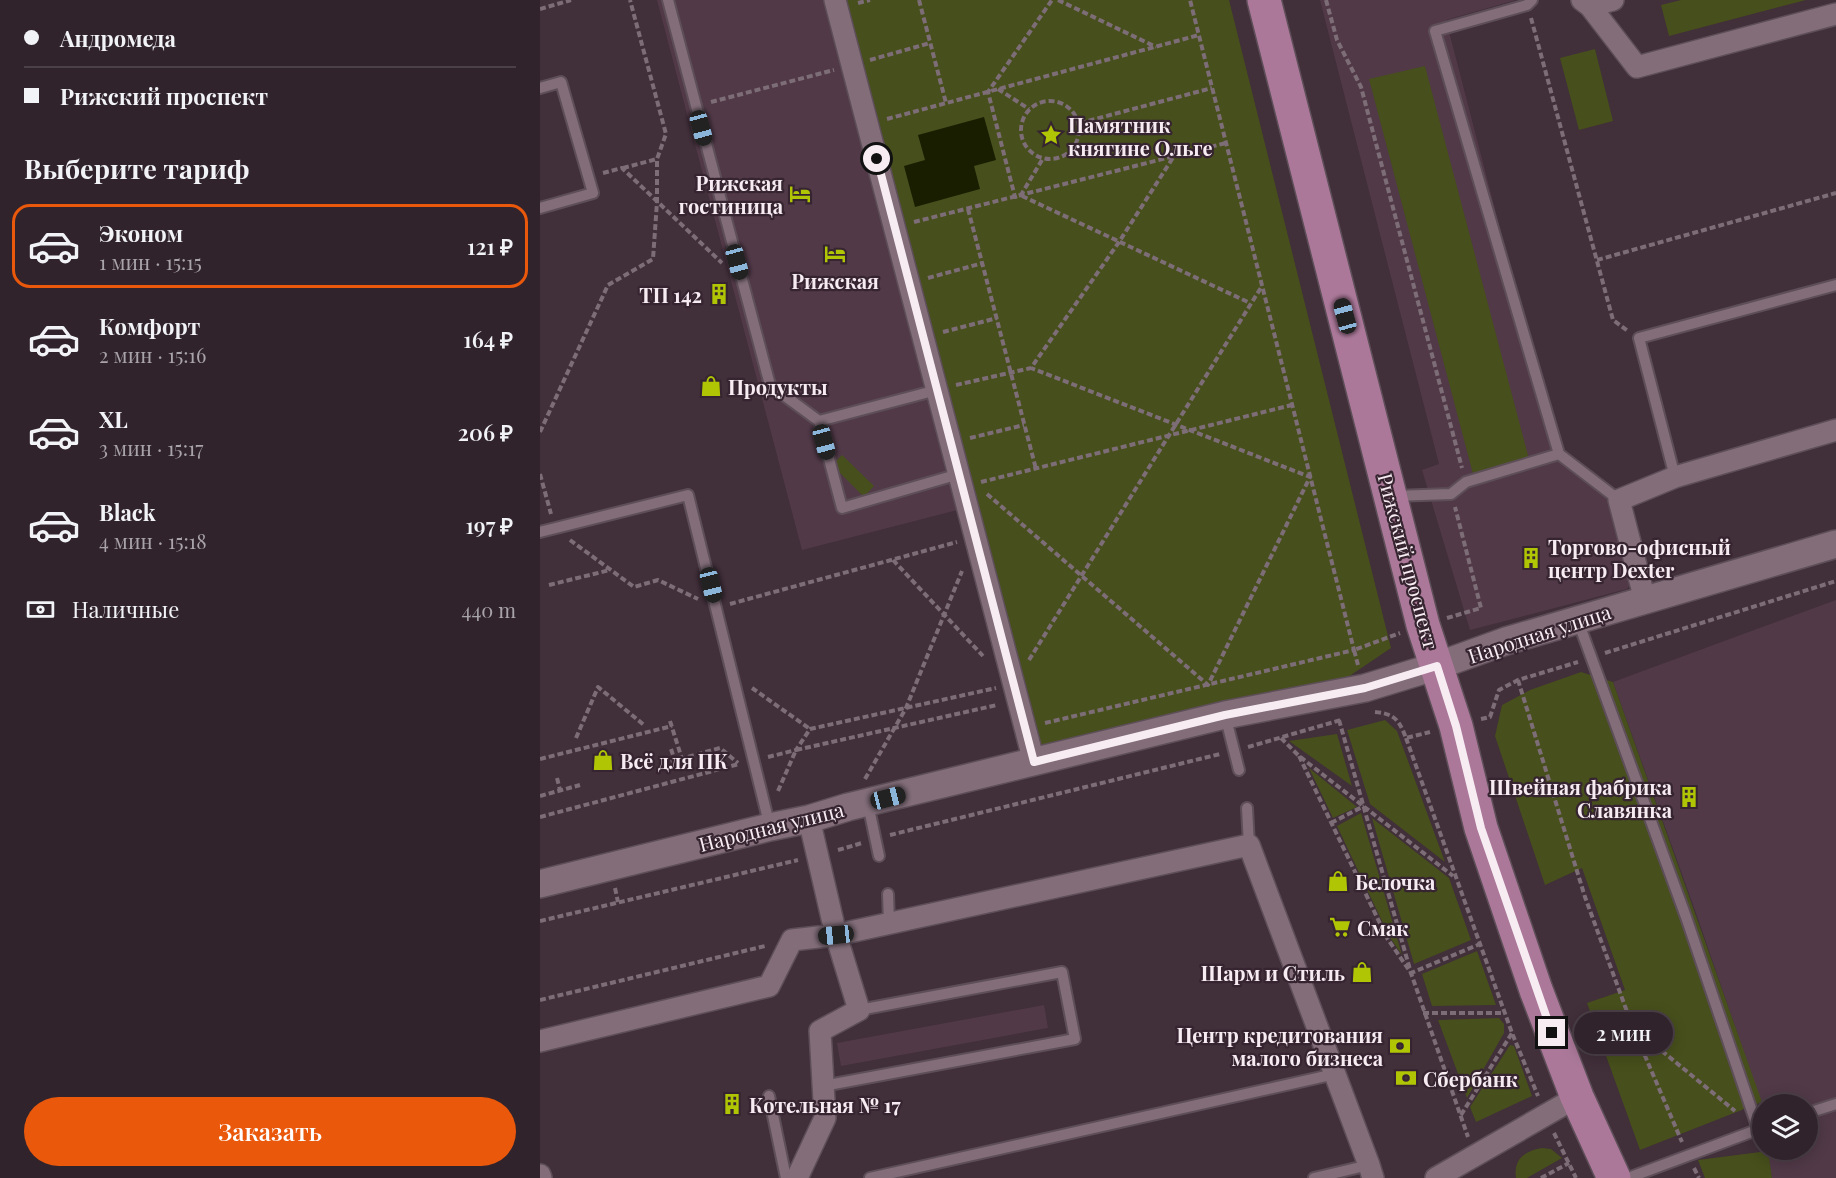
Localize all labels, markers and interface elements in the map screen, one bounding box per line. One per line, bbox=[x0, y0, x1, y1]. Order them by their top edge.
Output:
text: Андромеда bbox=[60, 23, 176, 53]
text: Рижский проспект bbox=[60, 81, 268, 111]
car bbox=[688, 108, 714, 148]
place label: Памятник княгине Ольге bbox=[1068, 111, 1213, 161]
place icon: Памятник княгине Ольге bbox=[1039, 123, 1063, 147]
route start bbox=[863, 145, 890, 172]
text: Выберите тариф bbox=[24, 150, 250, 186]
place label: Рижская гостиница bbox=[679, 169, 784, 219]
hotel icon: Рижская гостиница bbox=[788, 182, 812, 206]
text: Эконом bbox=[99, 218, 183, 248]
icon: car bbox=[27, 219, 81, 273]
text: 121 ₽ bbox=[467, 231, 513, 261]
car bbox=[724, 242, 750, 282]
hotel icon: Рижская bbox=[823, 242, 847, 266]
text: 1 мин · 15:15 bbox=[99, 248, 202, 275]
place label: Рижская bbox=[791, 267, 879, 294]
place label: ТП 142 bbox=[639, 281, 702, 308]
building icon: ТП 142 bbox=[707, 282, 731, 306]
car bbox=[1332, 296, 1358, 336]
text: Комфорт bbox=[99, 311, 200, 341]
icon: car bbox=[27, 312, 81, 366]
text: 164 ₽ bbox=[463, 324, 513, 354]
text: 2 мин · 15:16 bbox=[99, 341, 206, 368]
place label: Продукты bbox=[728, 373, 828, 400]
shop icon: Продукты bbox=[699, 374, 723, 398]
text: XL bbox=[99, 404, 128, 434]
icon: car bbox=[27, 405, 81, 459]
text: 206 ₽ bbox=[458, 417, 513, 447]
car bbox=[811, 422, 837, 462]
text: 3 мин · 15:17 bbox=[99, 434, 203, 461]
street label: Рижский проспект bbox=[1372, 470, 1446, 652]
text: Black bbox=[99, 497, 156, 527]
icon: car bbox=[27, 498, 81, 552]
text: 197 ₽ bbox=[465, 510, 513, 540]
text: 4 мин · 15:18 bbox=[99, 527, 207, 554]
place label: Торгово-офисный центр Dexter bbox=[1548, 533, 1731, 583]
building icon: Торгово-офисный центр Dexter bbox=[1519, 546, 1543, 570]
car bbox=[698, 565, 724, 605]
icon: cash bbox=[24, 593, 57, 626]
text: Наличные bbox=[72, 594, 179, 624]
text: 440 m bbox=[462, 596, 516, 623]
street label: Народная улица bbox=[1464, 597, 1614, 669]
place label: Всё для ПК bbox=[620, 747, 728, 774]
shop icon: Всё для ПК bbox=[591, 748, 615, 772]
place label: Швейная фабрика Славянка bbox=[1489, 773, 1673, 823]
car bbox=[868, 785, 908, 811]
building icon: Швейная фабрика Славянка bbox=[1677, 785, 1701, 809]
street label: Народная улица bbox=[696, 795, 846, 857]
place label: Белочка bbox=[1355, 868, 1436, 895]
shop icon: Белочка bbox=[1326, 869, 1350, 893]
place label: Смак bbox=[1357, 914, 1409, 941]
supermarket icon: Смак bbox=[1328, 915, 1352, 939]
car bbox=[817, 924, 855, 946]
place label: Шарм и Стиль bbox=[1201, 959, 1345, 986]
shop icon: Шарм и Стиль bbox=[1350, 960, 1374, 984]
callout: 2 мин bbox=[1573, 1012, 1672, 1054]
route end bbox=[1538, 1019, 1565, 1046]
text: 2 мин bbox=[1596, 1019, 1651, 1046]
place label: Центр кредитования малого бизнеса bbox=[1176, 1021, 1384, 1071]
bank icon: Центр кредитования малого бизнеса bbox=[1388, 1034, 1412, 1058]
place label: Сбербанк bbox=[1423, 1065, 1518, 1092]
bank icon: Сбербанк bbox=[1394, 1066, 1418, 1090]
place label: Котельная № 17 bbox=[749, 1091, 901, 1118]
building icon: Котельная № 17 bbox=[720, 1092, 744, 1116]
map controls bbox=[1752, 1094, 1818, 1160]
button: layers bbox=[1752, 1094, 1818, 1160]
button: Заказать bbox=[24, 1097, 516, 1166]

